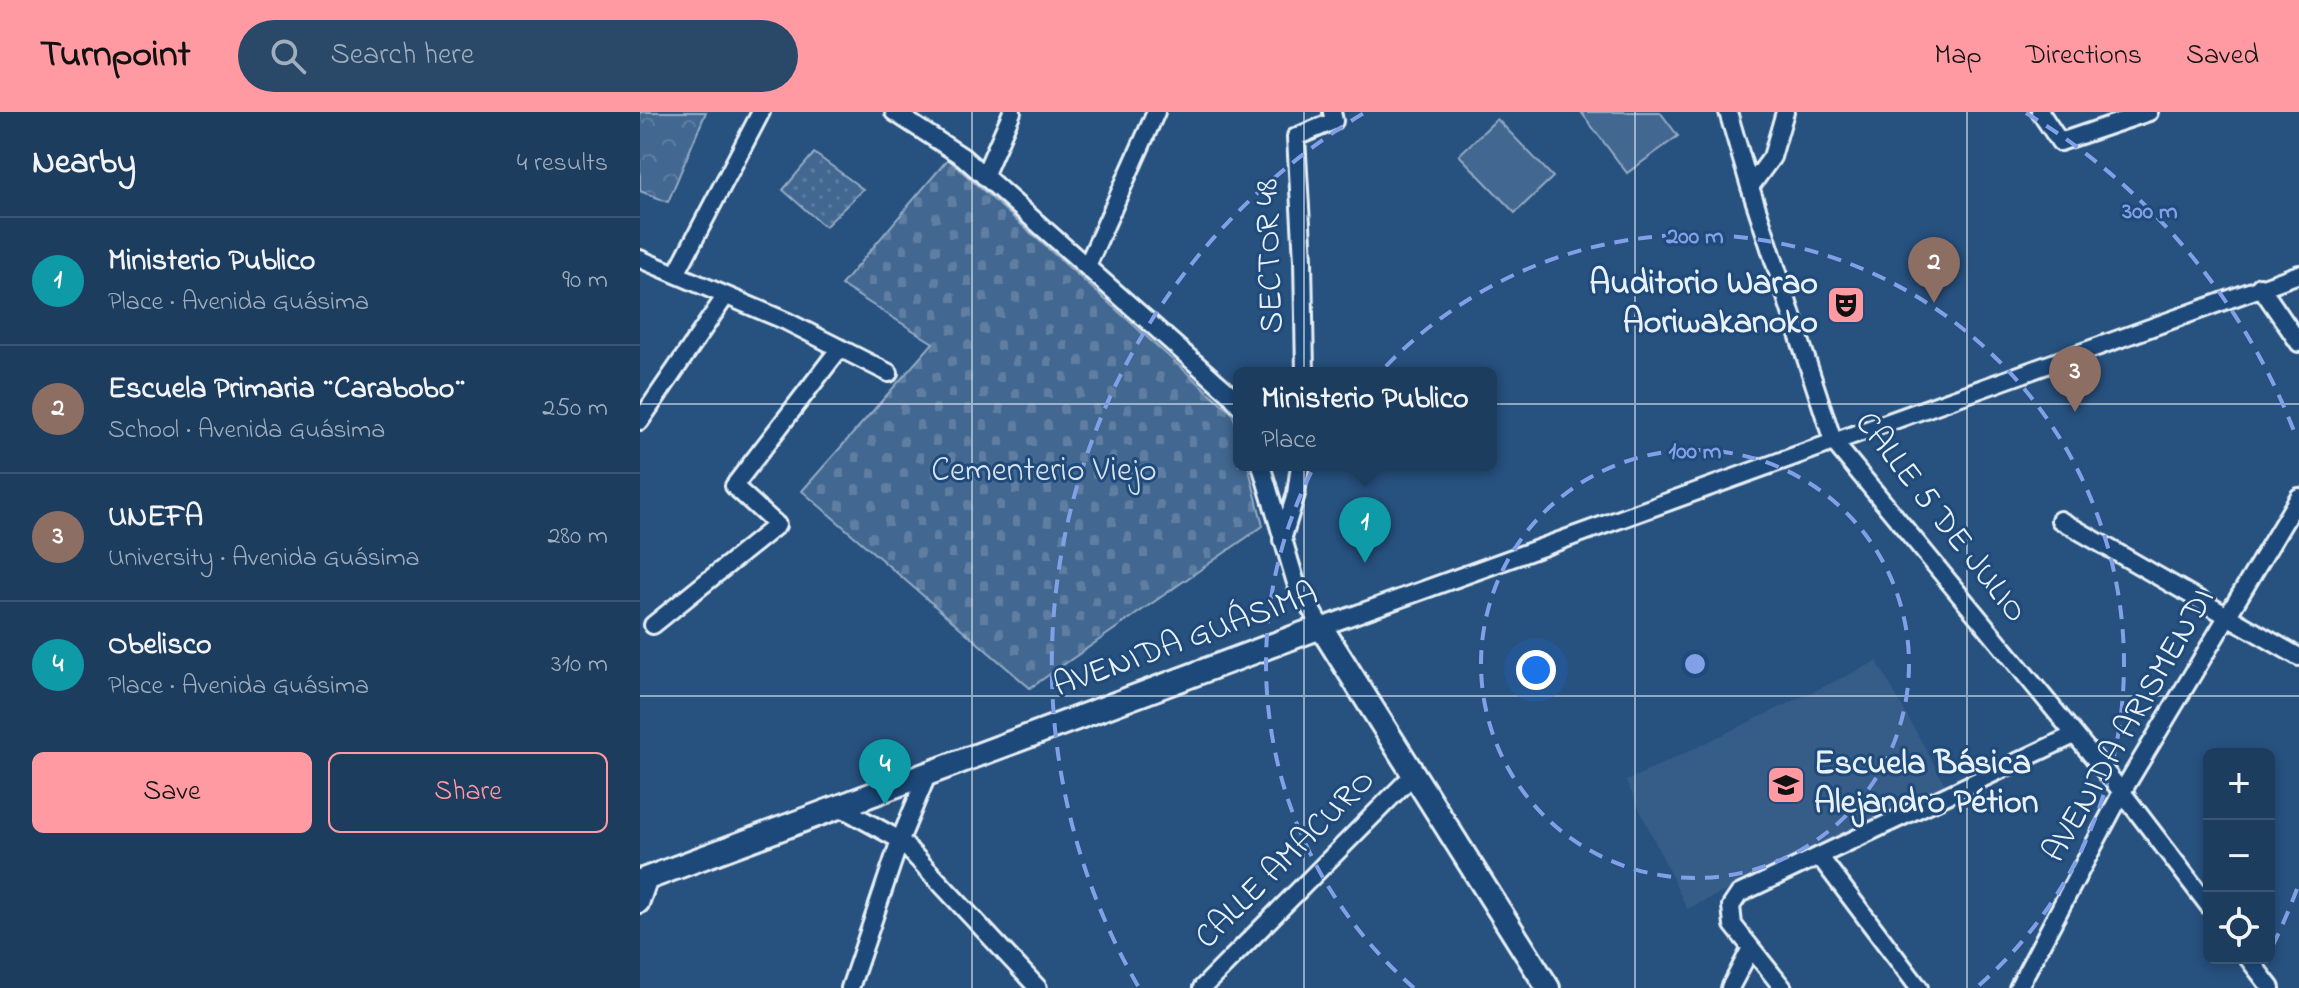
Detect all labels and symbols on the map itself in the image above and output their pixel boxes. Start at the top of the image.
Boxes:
street label: SECTOR 48 [1243,178,1299,334]
text: 300 m [2121,195,2178,230]
text: 200 m [1665,220,1724,255]
pin: 2 [1908,237,1960,303]
place label: Auditorio Warao Aoriwakanoko [1589,260,1818,349]
theatre icon: Auditorio Warao Aoriwakanoko [1825,284,1867,326]
pin: 3 [2049,346,2101,412]
street label: CALLE 5 DE JULIO [1841,401,2039,635]
text: 100 m [1669,435,1722,470]
park label: Cementerio Viejo [931,447,1157,497]
pin: 1 [1339,497,1391,563]
street label: AVENIDA GUÁSIMA [1047,570,1325,712]
street label: AVENIDA ARISMENDI [2031,579,2229,873]
your location [1516,650,1556,690]
centre of rings [1681,650,1709,678]
pin: 4 [859,739,911,805]
place label: Escuela Básica Alejandro Pétion [1814,740,2039,829]
street label: CALLE AMACURO [1184,758,1388,962]
school or university icon: Escuela Básica Alejandro Pétion [1765,764,1807,806]

